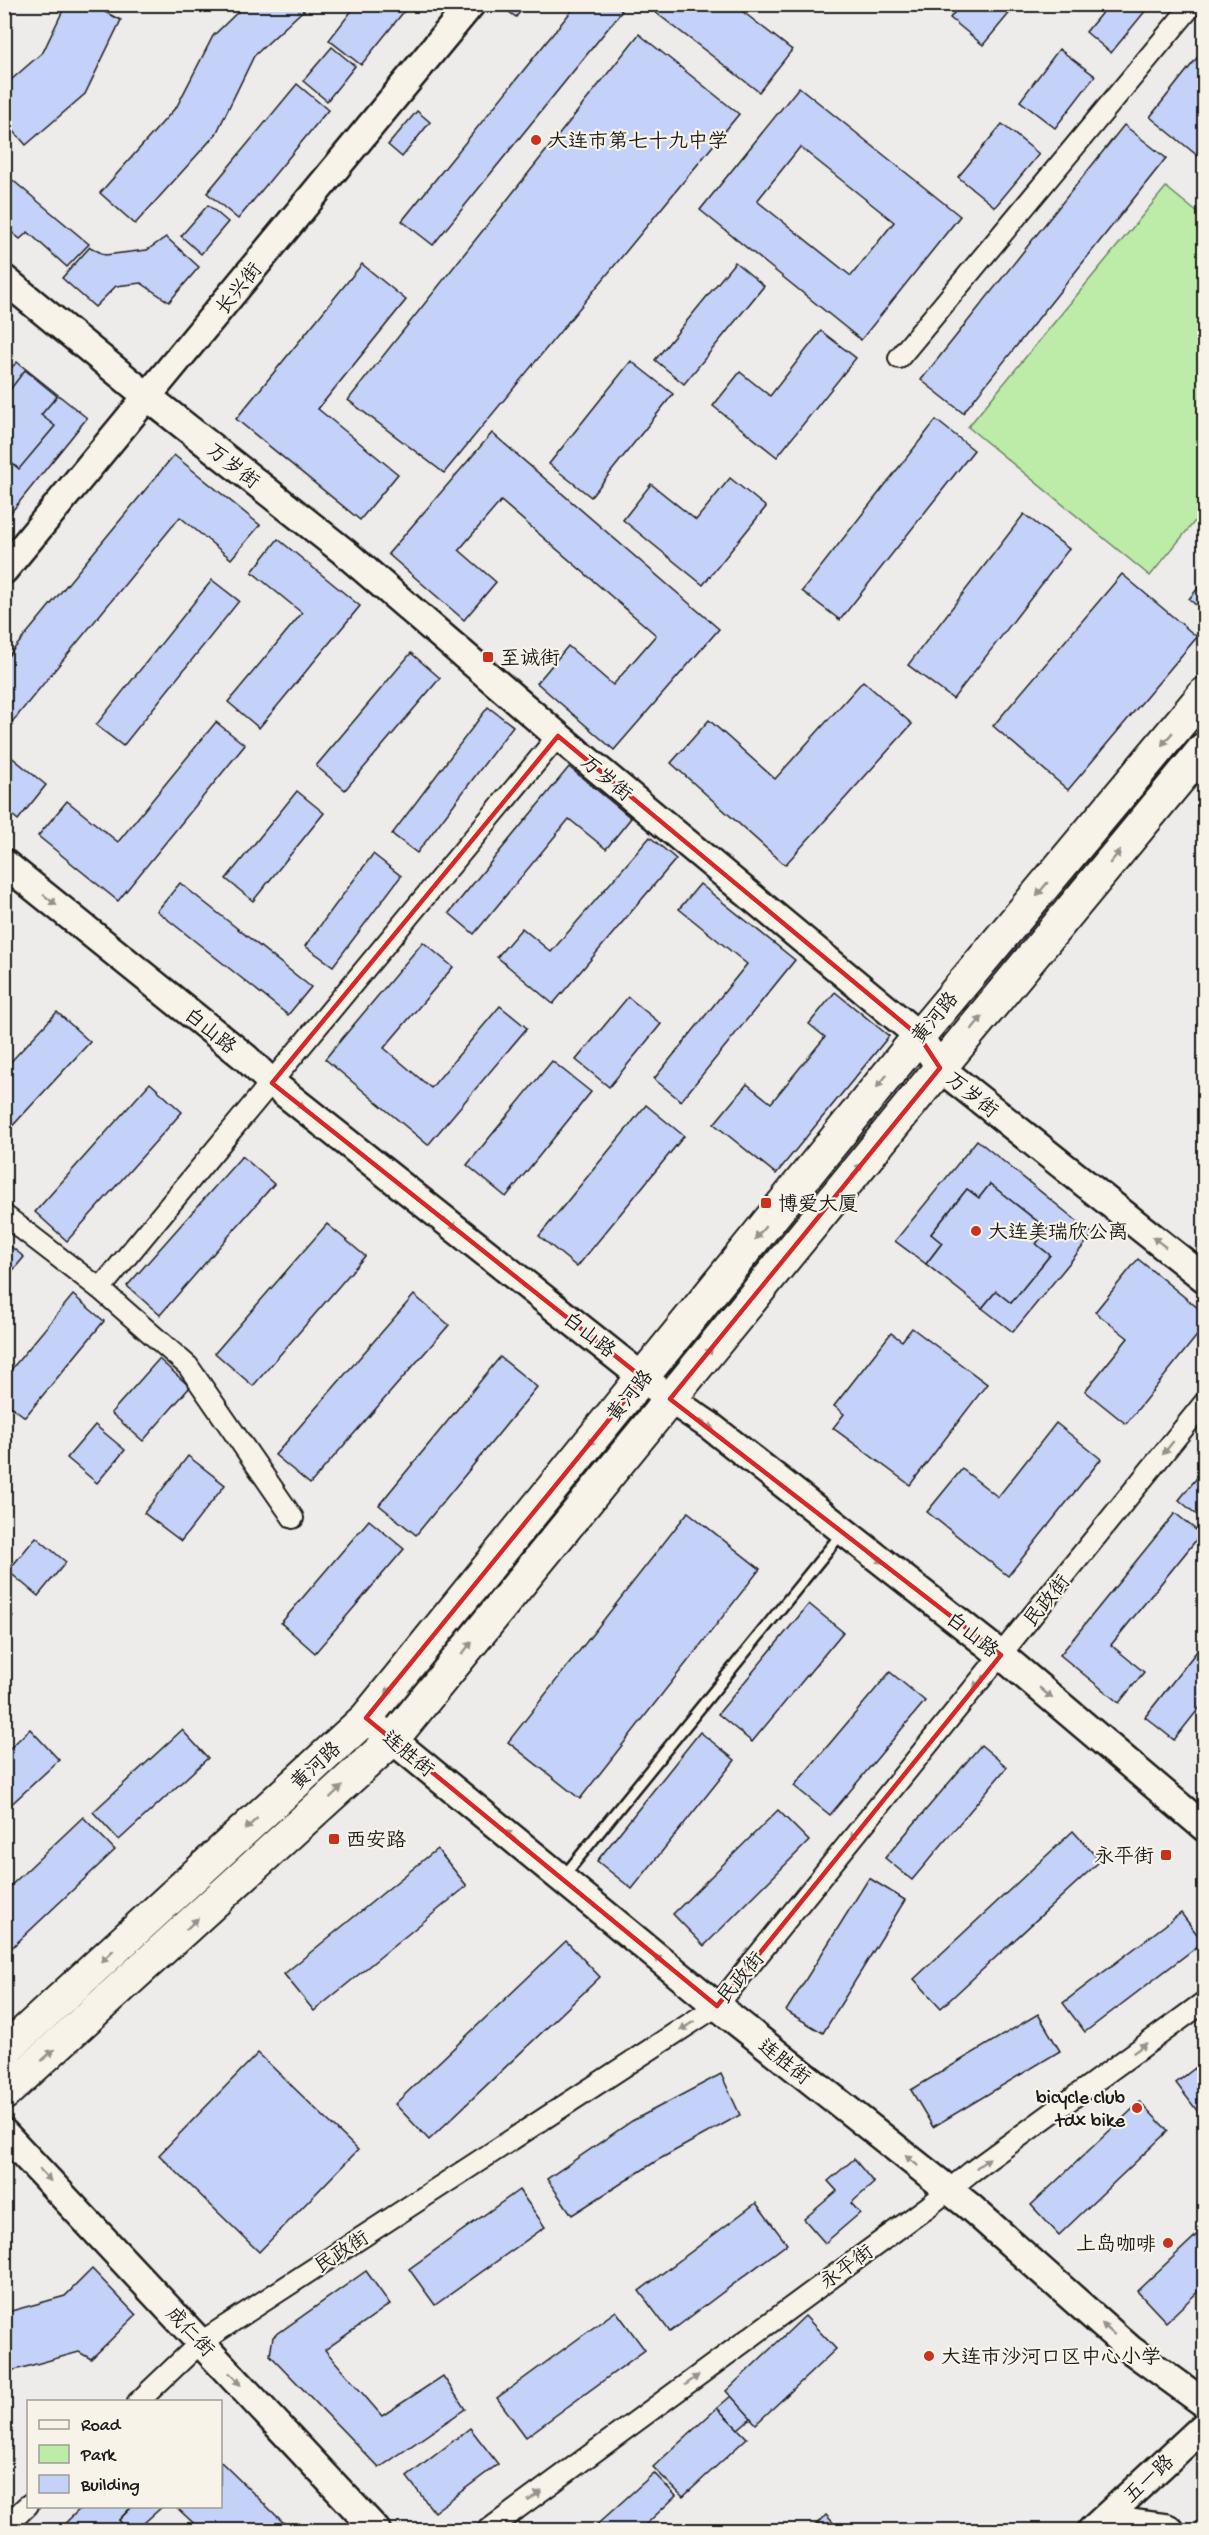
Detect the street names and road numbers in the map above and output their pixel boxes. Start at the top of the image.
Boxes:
street label: 长兴街 [212,259,269,321]
street label: 万岁街 [201,439,264,495]
street label: 万岁街 [574,750,636,808]
street label: 黄河路 [907,987,965,1050]
street label: 白山路 [178,1003,241,1061]
street label: 万岁街 [940,1067,1003,1125]
street label: 白山路 [557,1308,621,1365]
street label: 黄河路 [602,1365,660,1428]
street label: 民政街 [1020,1571,1077,1633]
street label: 白山路 [940,1608,1004,1665]
street label: 连胜街 [376,1727,438,1784]
street label: 黄河路 [286,1737,348,1796]
street label: 民政街 [714,1948,771,2010]
street label: 连胜街 [752,2035,814,2091]
street label: 民政街 [311,2227,374,2280]
street label: 永平街 [816,2241,879,2296]
street label: 成仁街 [160,2302,219,2363]
street label: 五一路 [1119,2450,1181,2509]

